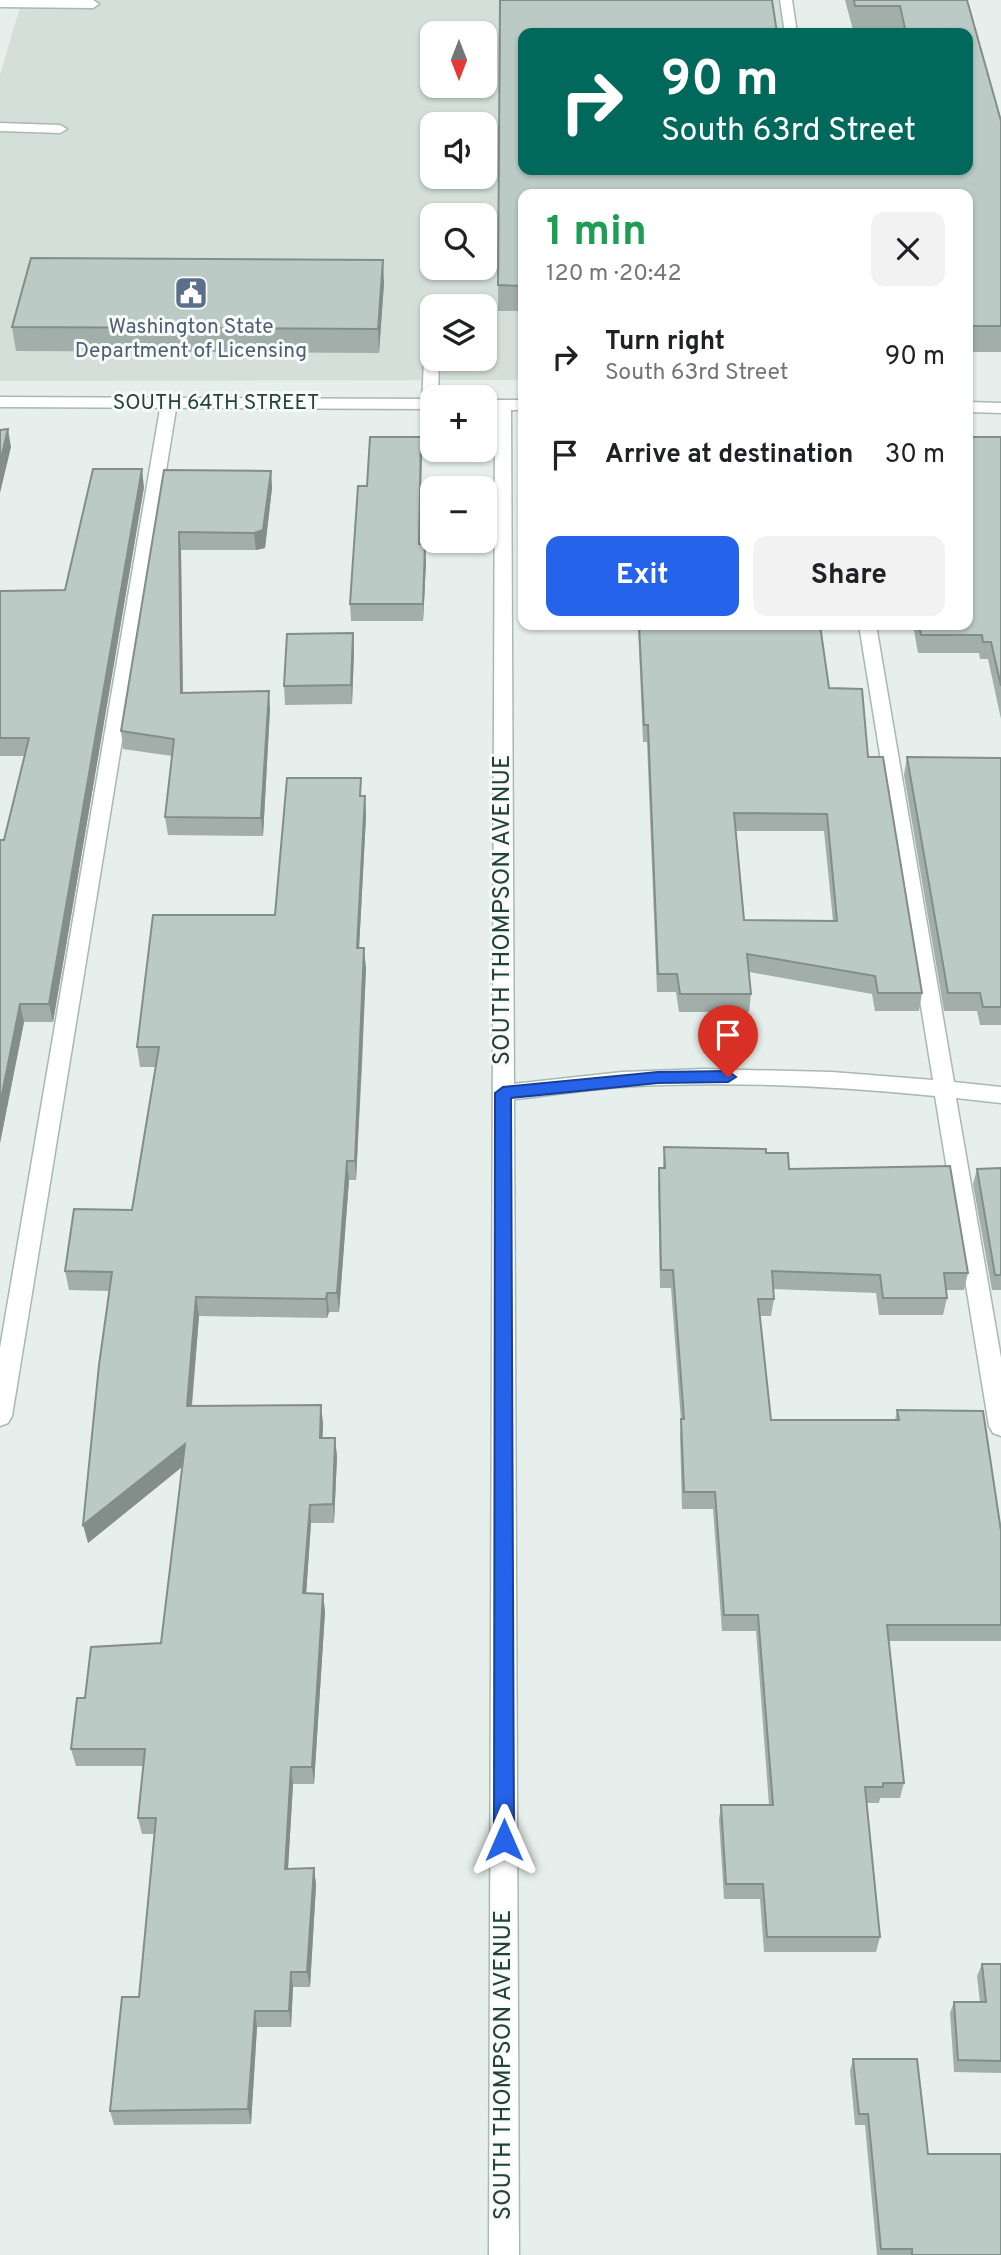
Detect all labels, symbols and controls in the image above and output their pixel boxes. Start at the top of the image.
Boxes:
north arrow [420,21,497,98]
map controls [420,21,497,553]
text: 90 m [661,51,779,113]
icon: right [546,56,637,147]
button: sound [420,112,497,189]
text: South 63rd Street [661,112,916,152]
button: search [420,203,497,280]
text: 1 min [546,207,647,260]
button: close [871,212,945,286]
text: 120 m · 20:42 [546,260,682,289]
public building icon: Washington State Department of Licensing [172,274,210,312]
button: layers [420,294,497,371]
place label: Washington State Department of Licensing [75,314,307,365]
text: Turn right [605,326,725,359]
icon: right [546,338,584,376]
text: 90 m [885,341,945,374]
text: South 63rd Street [605,359,788,388]
button: + [420,385,497,462]
street label: SOUTH 64TH STREET [113,390,319,417]
icon: arrive [546,436,584,474]
text: Arrive at destination [605,439,853,472]
text: 30 m [885,439,945,472]
button: − [420,476,497,553]
button: Exit [546,536,739,616]
button: Share [753,536,945,616]
street label: SOUTH THOMPSON AVENUE [488,755,518,1065]
pin [698,1005,758,1077]
icon: arrive [709,1016,747,1054]
position arrow [467,1803,541,1877]
street label: SOUTH THOMPSON AVENUE [489,1910,519,2220]

